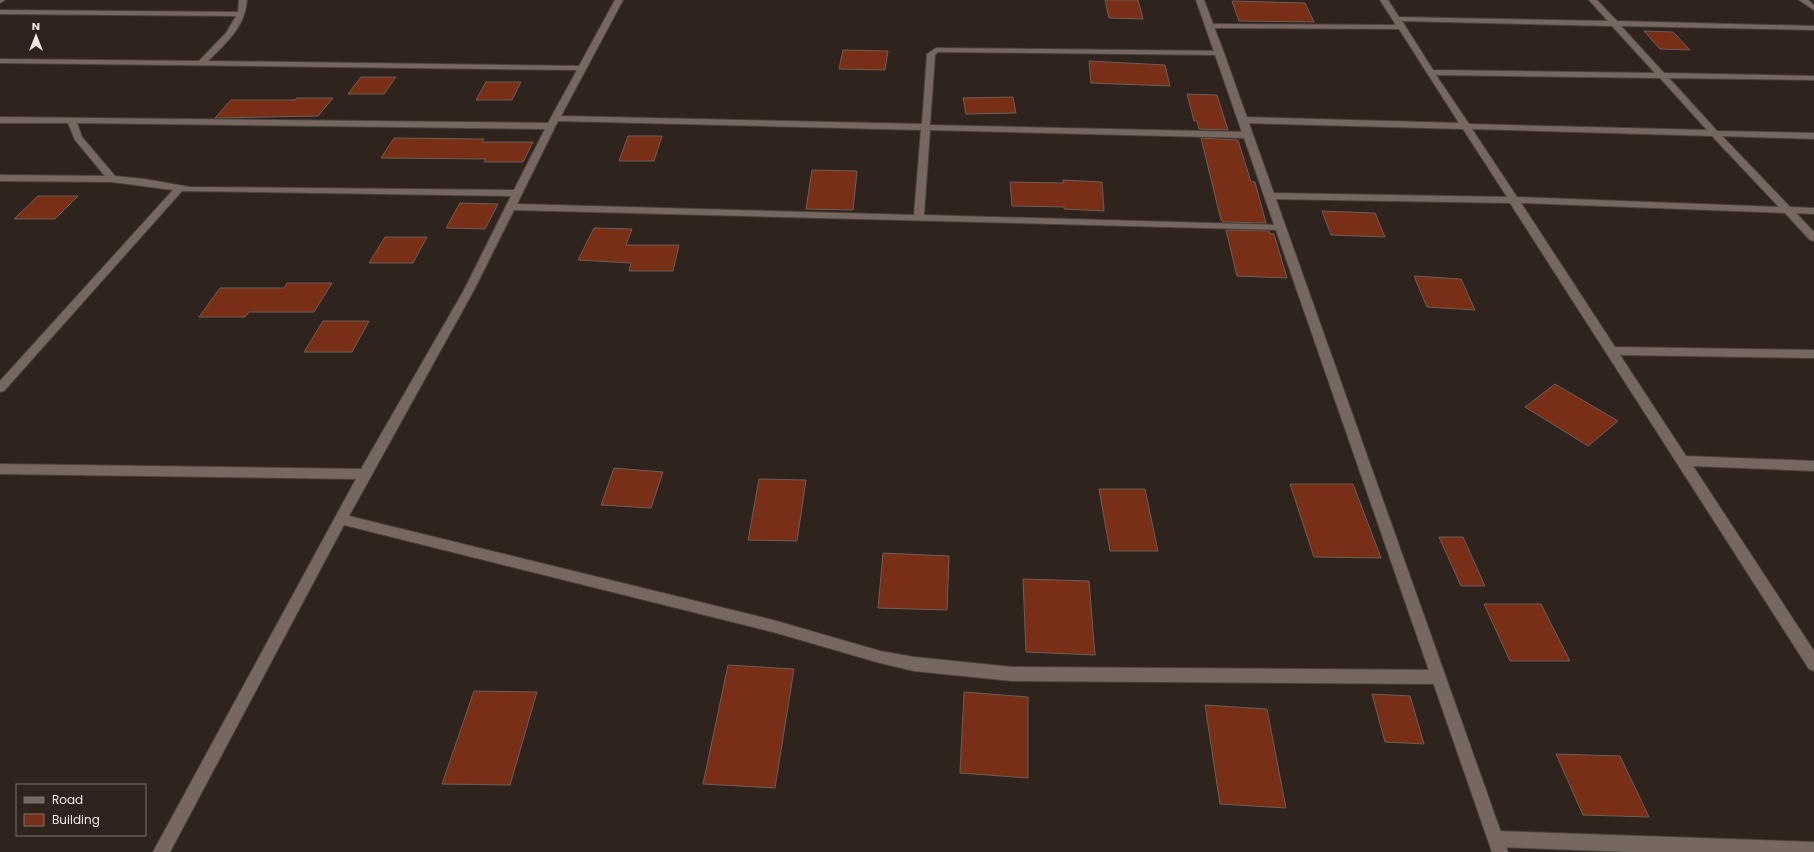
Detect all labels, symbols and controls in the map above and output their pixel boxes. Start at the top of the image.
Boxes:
north arrow [16,16,56,56]
text: N [32,18,40,34]
legend [16,784,146,836]
text: Road [52,791,83,808]
text: Building [52,811,100,828]

